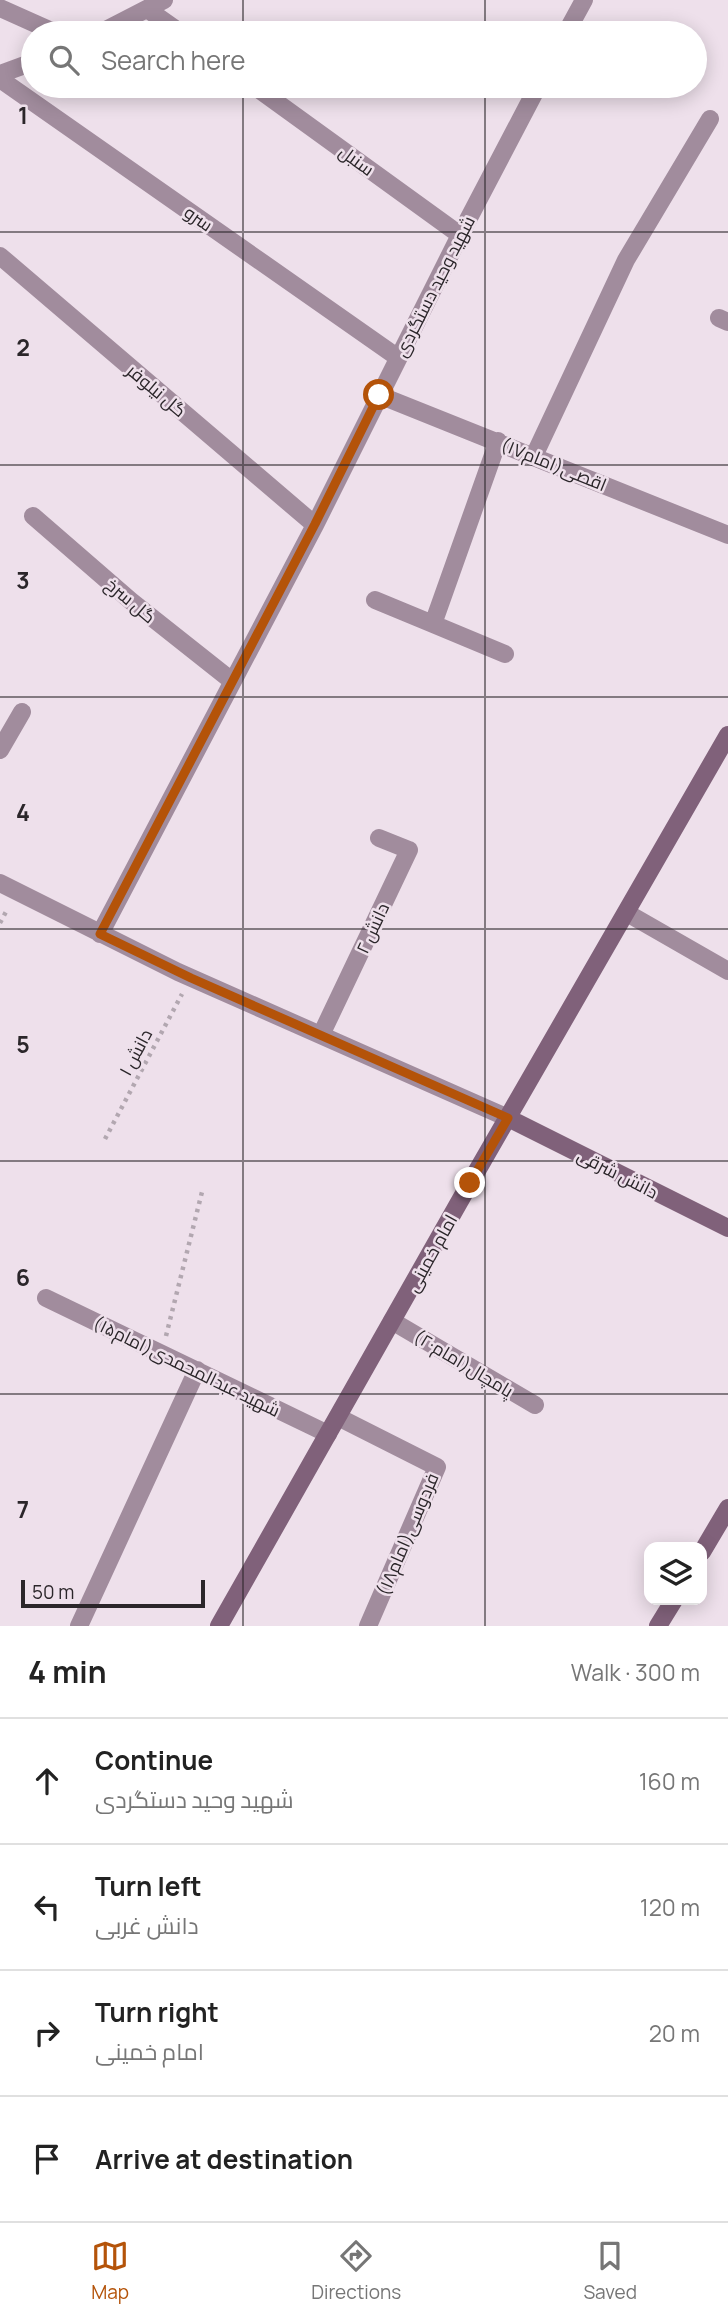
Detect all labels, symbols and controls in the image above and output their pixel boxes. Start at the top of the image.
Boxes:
search box [21,21,707,98]
icon: search [45,41,83,79]
text: Search here [101,42,246,78]
text: 1 [18,99,28,131]
street label: سنبل [335,139,379,181]
street label: سرو [180,200,218,236]
street label: شهید وحید دستگردی [388,211,480,361]
text: 2 [16,331,30,363]
street label: گل نیلوفر [121,357,192,422]
route start [363,379,394,410]
street label: اقصی(امام۱۷) [497,432,610,497]
text: 3 [16,564,30,596]
street label: گل سرخ [100,572,161,629]
text: 4 [16,796,30,828]
street label: دانش ۲ [350,899,394,957]
street label: دانش ۱ [113,1024,157,1080]
text: 5 [16,1028,30,1060]
street label: دانش شرقی [574,1142,662,1204]
route end [454,1167,485,1198]
street label: امام خمینی [400,1210,463,1297]
text: 6 [16,1261,30,1293]
street label: شهید عبدالمحمدی(امام۱۵) [89,1310,285,1423]
street label: پامچال(امام۲۰) [409,1324,518,1403]
street label: فردوسی(امام۱۸) [370,1469,445,1599]
text: 7 [17,1493,29,1525]
map controls [644,1542,707,1605]
button: layers [644,1542,707,1605]
scale bar [21,1577,205,1609]
text: 50 m [32,1579,74,1605]
text: 4 min [28,1651,106,1692]
text: Walk · 300 m [571,1656,700,1688]
text: Continue [95,1742,213,1778]
icon: ahead [28,1762,66,1800]
text: 160 m [639,1765,700,1797]
text: شهید وحید دستگردی [95,1783,294,1815]
text: Turn left [95,1868,202,1904]
icon: left [28,1888,66,1926]
text: 120 m [640,1891,700,1923]
text: دانش غربی [95,1909,199,1941]
text: Turn right [95,1994,219,2030]
icon: right [28,2014,66,2052]
text: 20 m [649,2017,700,2049]
text: امام خمینی [95,2035,204,2067]
icon: arrive [28,2140,66,2178]
text: Arrive at destination [95,2141,353,2177]
tab: Map [91,2237,129,2305]
tab: Directions [311,2237,401,2305]
tab: Saved [583,2237,637,2305]

